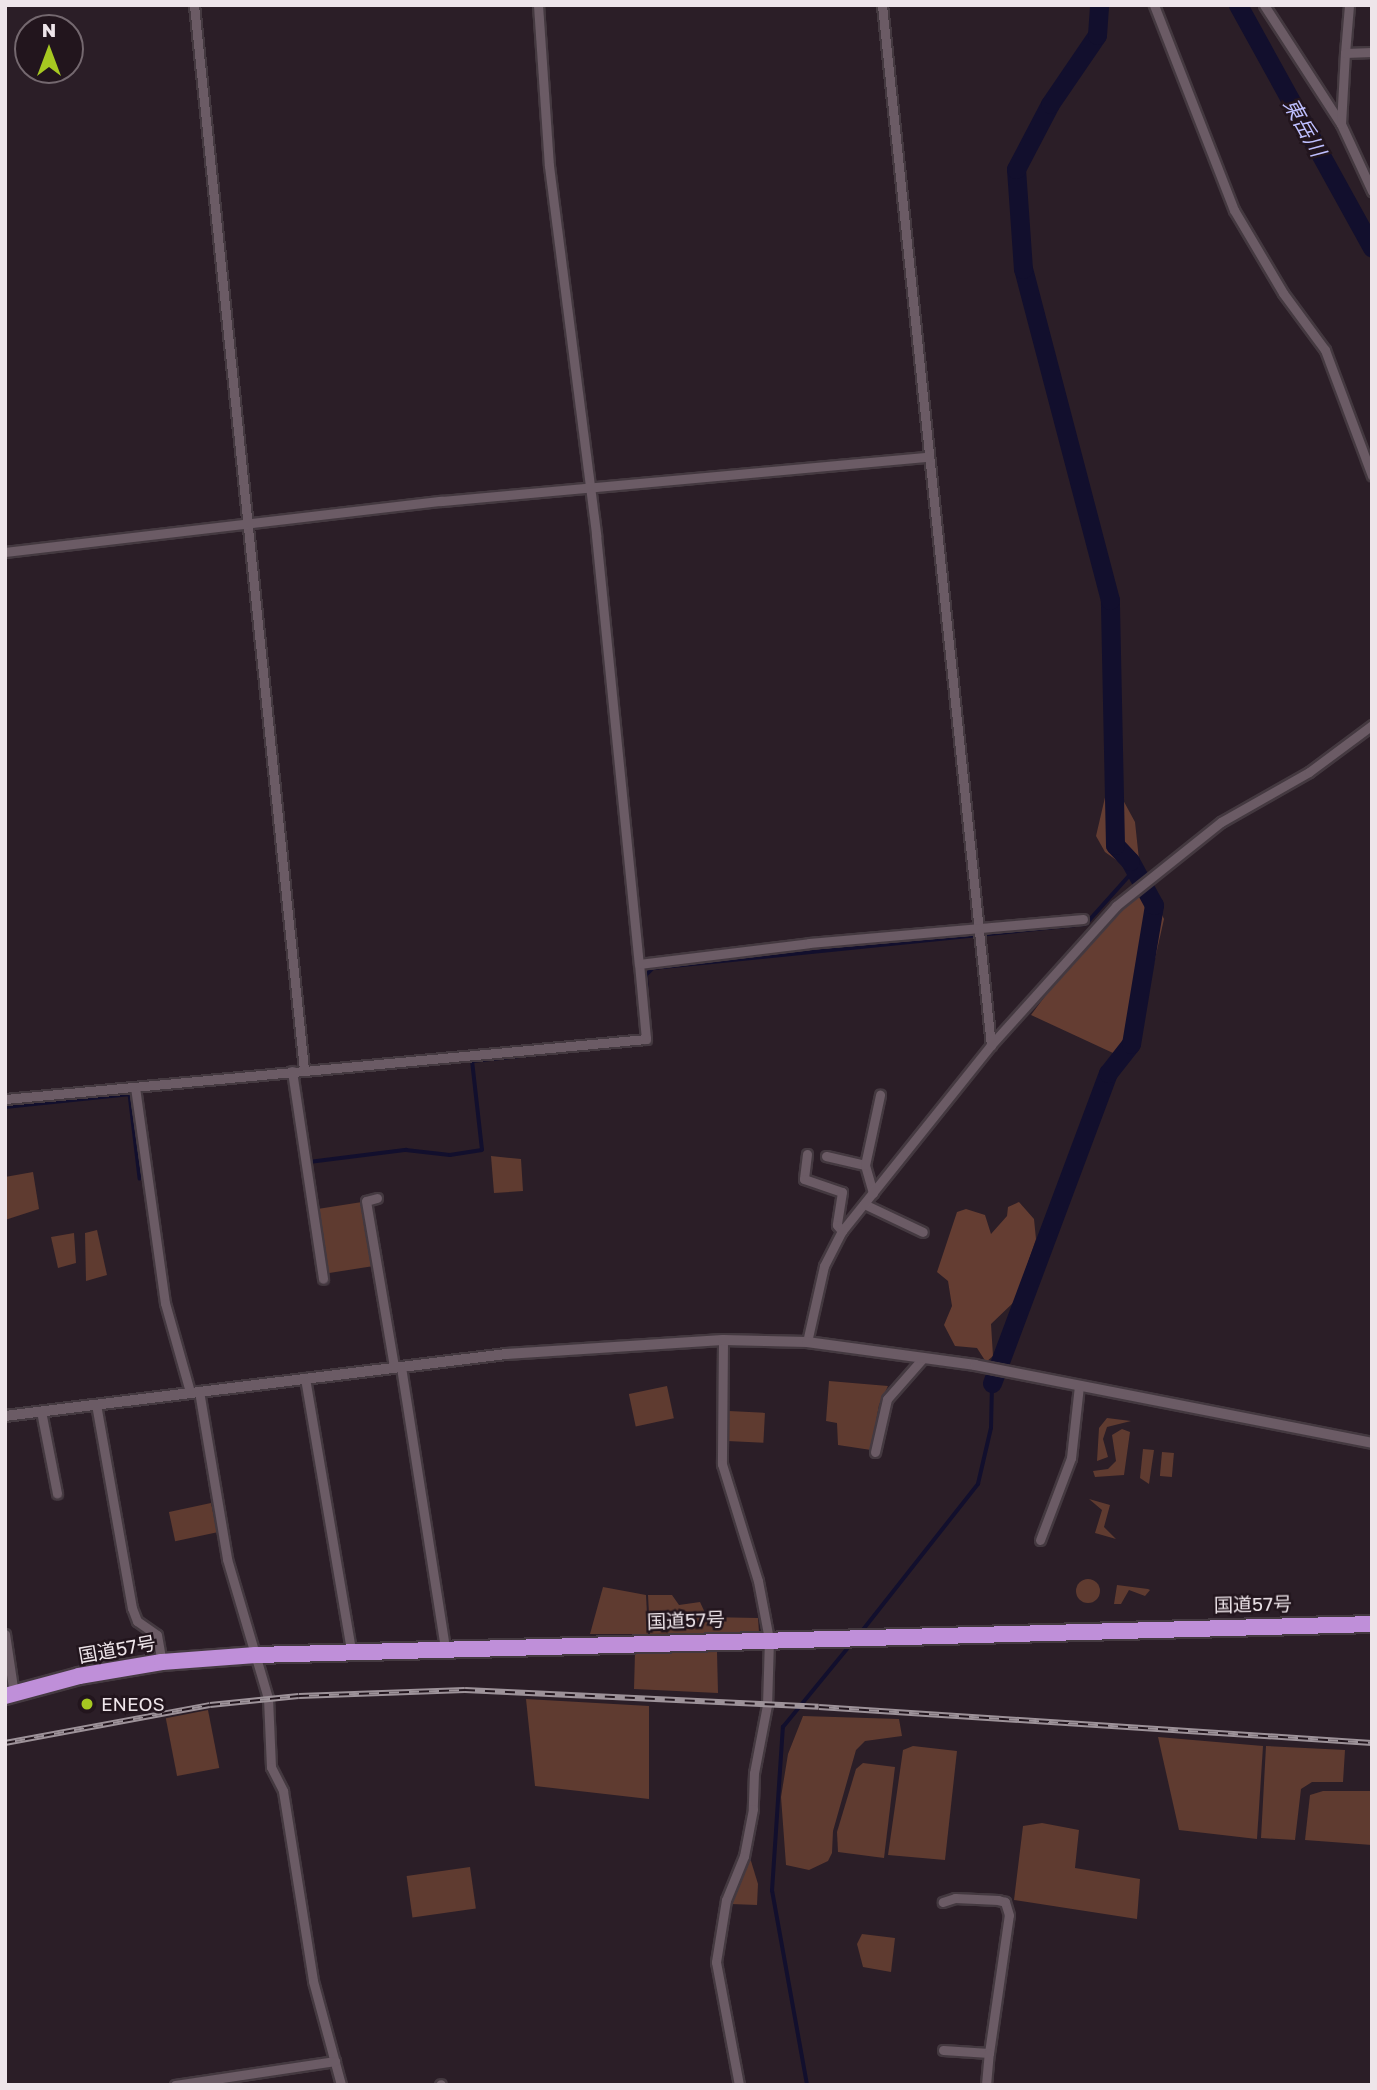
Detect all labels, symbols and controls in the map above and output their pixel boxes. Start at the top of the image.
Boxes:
north arrow [14,14,84,84]
text: N [42,18,56,41]
water label: 東岳川 [1279,93,1331,161]
street label: 国道57号 [1214,1592,1292,1616]
street label: 国道57号 [647,1607,725,1633]
street label: 国道57号 [77,1631,157,1667]
place label: ENEOS [101,1693,165,1715]
marker: ENEOS [79,1696,95,1712]

